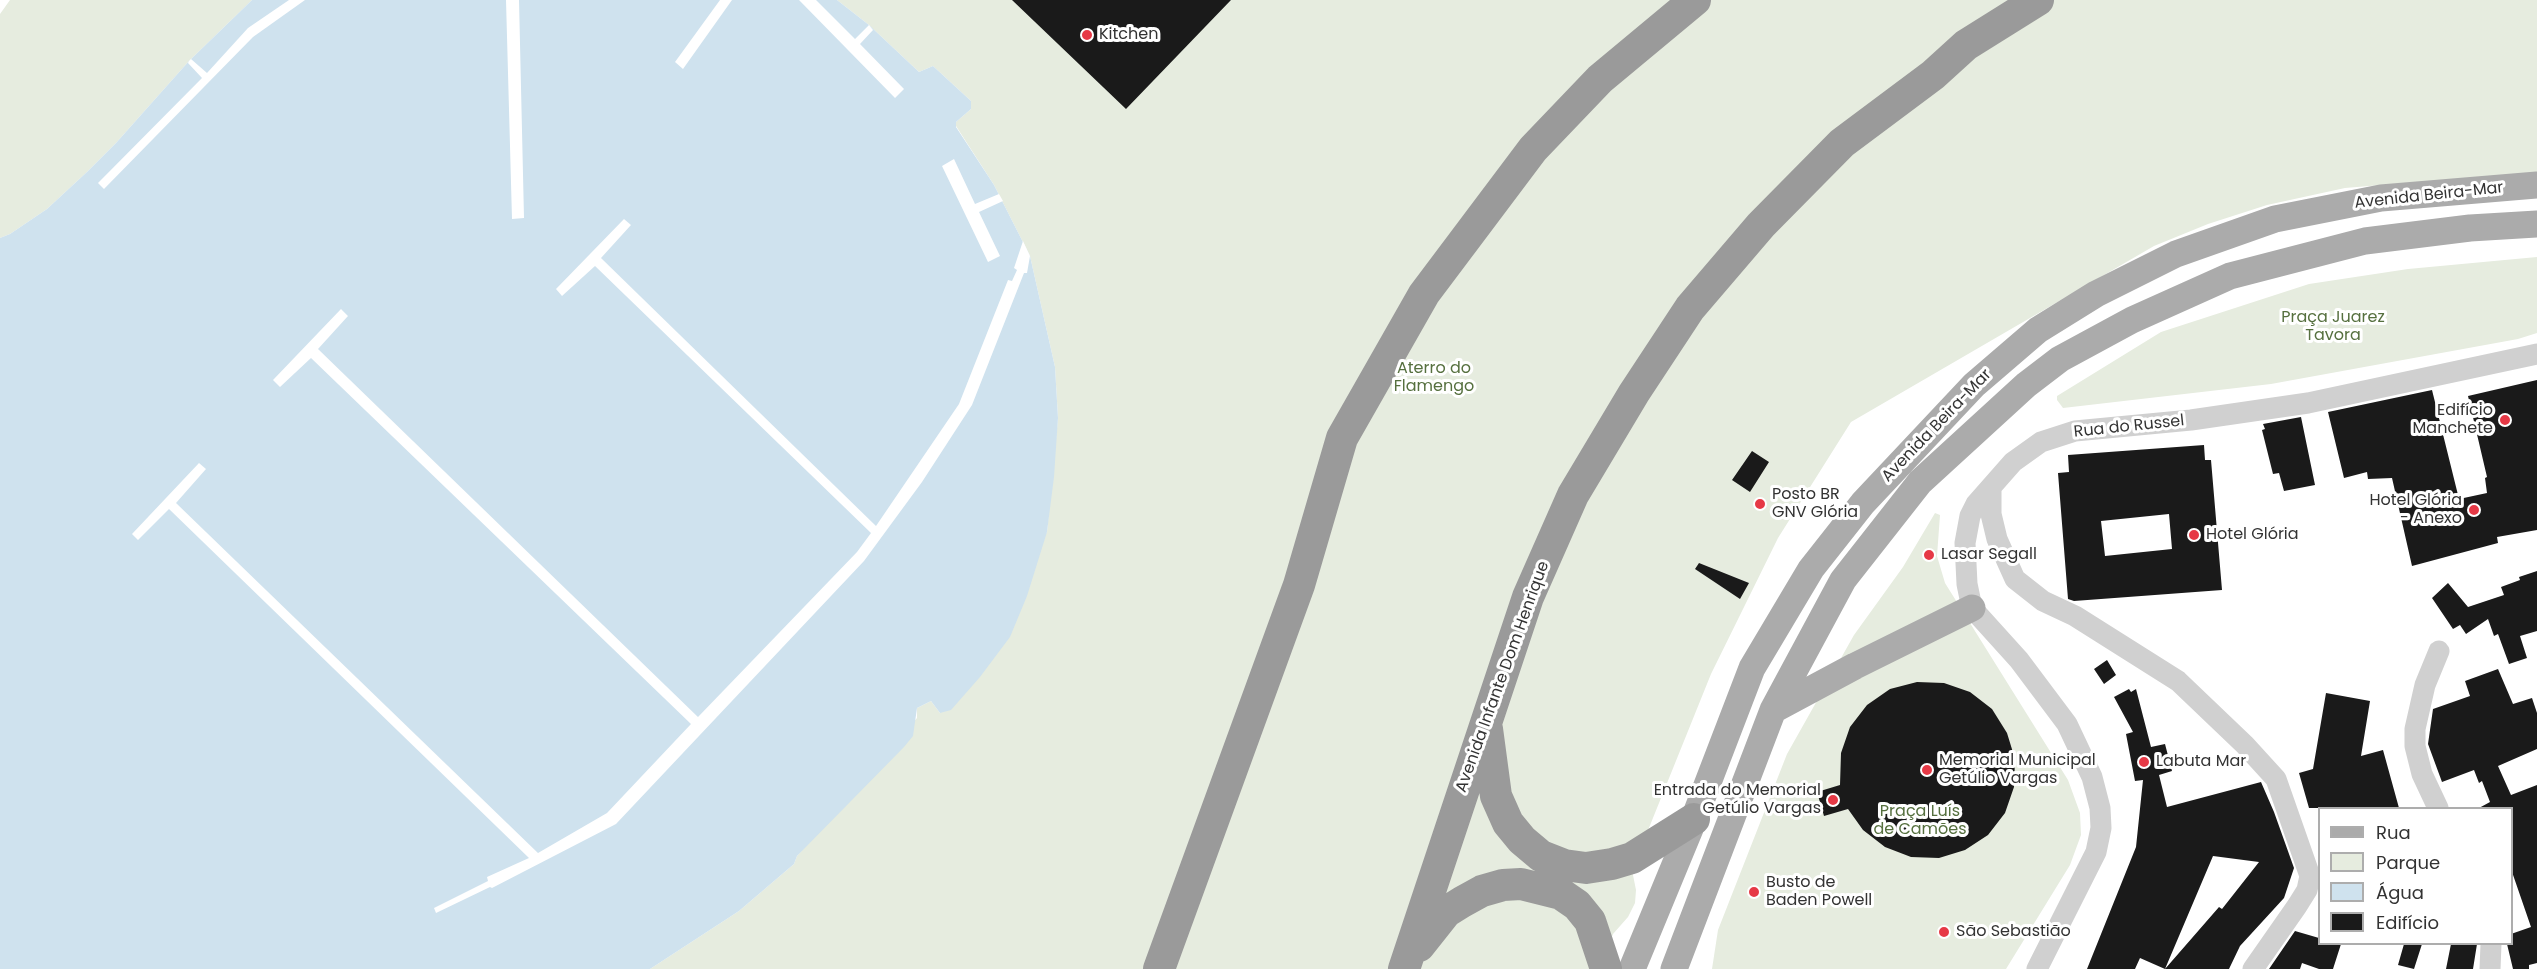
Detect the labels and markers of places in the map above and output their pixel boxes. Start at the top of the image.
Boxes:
place label: Kitchen [1099,25,1158,45]
marker: Kitchen [1080,28,1094,42]
place label: Edifício Manchete [2413,401,2493,439]
marker: Edifício Manchete [2498,413,2512,427]
place label: Posto BR GNV Glória [1772,485,1858,523]
place label: Hotel Glória - Anexo [2369,491,2462,529]
marker: Posto BR GNV Glória [1753,497,1767,511]
marker: Hotel Glória - Anexo [2467,503,2481,517]
place label: Hotel Glória [2206,525,2299,545]
marker: Hotel Glória [2187,528,2201,542]
place label: Lasar Segall [1941,545,2037,565]
marker: Lasar Segall [1922,548,1936,562]
place label: Memorial Municipal Getúlio Vargas [1939,751,2096,789]
place label: Labuta Mar [2156,752,2246,772]
marker: Labuta Mar [2137,755,2151,769]
marker: Memorial Municipal Getúlio Vargas [1920,763,1934,777]
place label: Entrada do Memorial Getúlio Vargas [1654,781,1821,819]
marker: Entrada do Memorial Getúlio Vargas [1826,793,1840,807]
place label: Busto de Baden Powell [1766,873,1872,911]
marker: Busto de Baden Powell [1747,885,1761,899]
place label: São Sebastião [1956,922,2071,942]
marker: São Sebastião [1937,925,1951,939]

